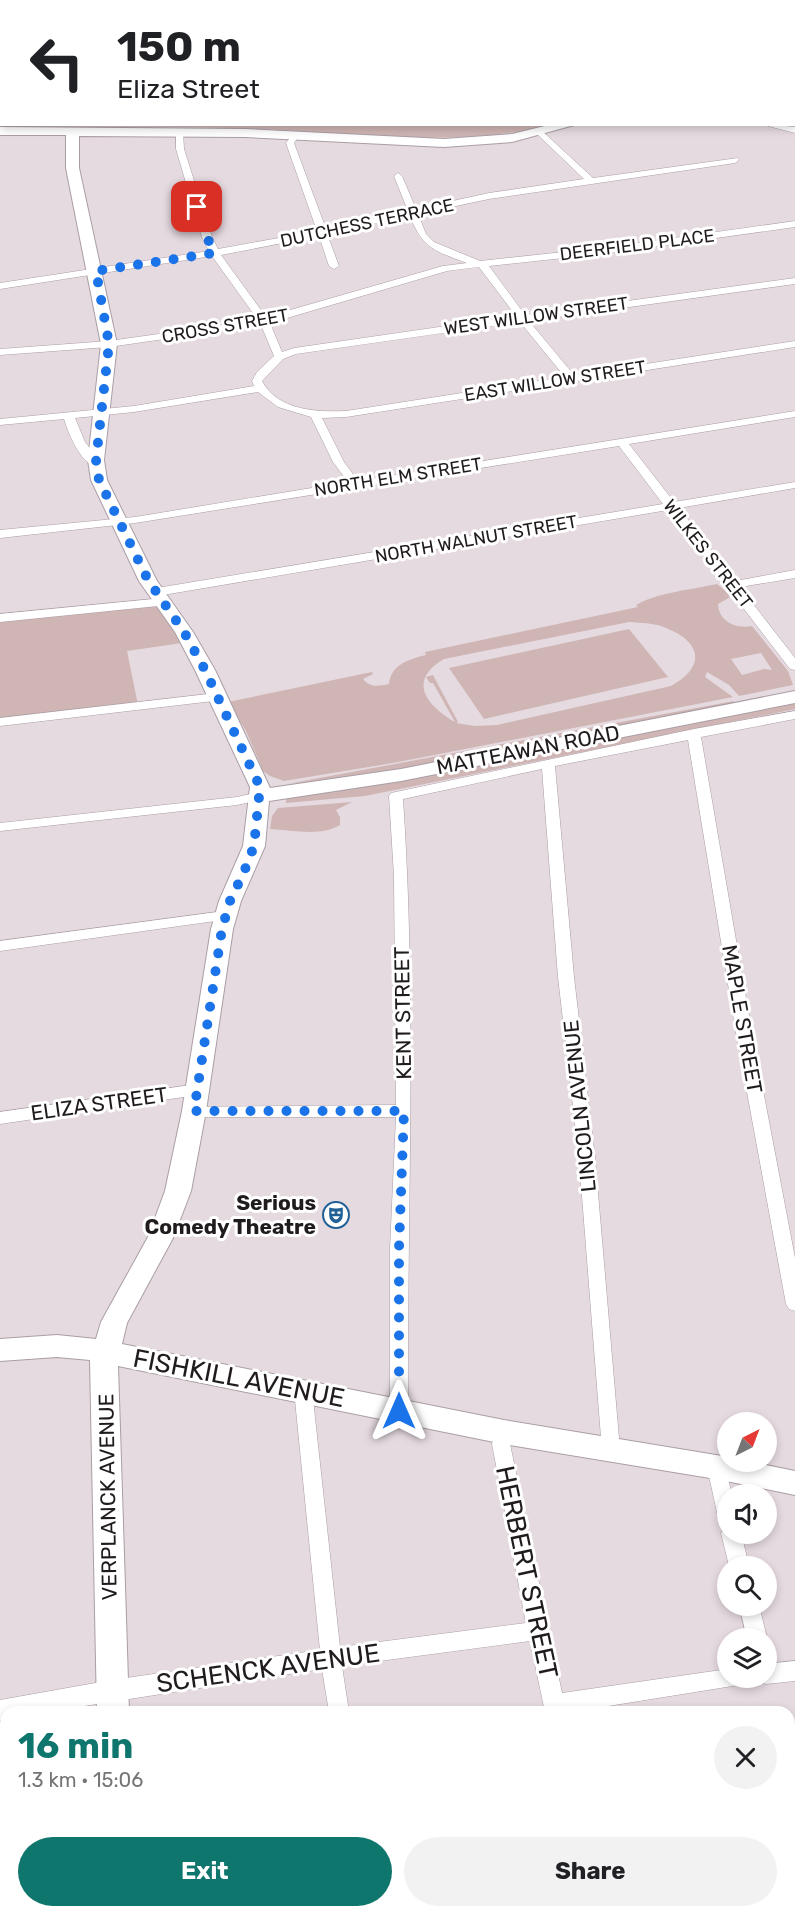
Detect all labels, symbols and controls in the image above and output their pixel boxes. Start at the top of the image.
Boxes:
text: 150 m [117,22,241,72]
icon: left [18,24,96,102]
text: Eliza Street [117,73,260,105]
pin [171,181,222,232]
icon: arrive [180,190,213,223]
street label: DUTCHESS TERRACE [278,194,456,252]
street label: DEERFIELD PLACE [558,225,716,265]
street label: WEST WILLOW STREET [442,292,630,340]
street label: CROSS STREET [160,304,290,348]
street label: EAST WILLOW STREET [463,356,647,406]
street label: NORTH ELM STREET [313,453,483,501]
street label: WILKES STREET [659,495,757,613]
street label: NORTH WALNUT STREET [373,510,579,568]
street label: MATTEAWAN ROAD [434,719,622,780]
street label: MAPLE STREET [717,943,768,1095]
street label: KENT STREET [389,946,416,1080]
street label: LINCOLN AVENUE [558,1019,601,1193]
street label: ELIZA STREET [29,1082,169,1125]
place label: Serious Comedy Theatre [144,1190,316,1239]
theatre icon: Serious Comedy Theatre [321,1200,351,1230]
street label: FISHKILL AVENUE [130,1343,347,1414]
position arrow [367,1379,431,1443]
street label: VERPLANCK AVENUE [93,1393,122,1601]
north arrow [717,1412,777,1472]
map controls [717,1412,777,1688]
street label: HERBERT STREET [489,1463,564,1681]
button: sound [717,1484,777,1544]
button: search [717,1556,777,1616]
button: layers [717,1628,777,1688]
street label: SCHENCK AVENUE [154,1637,382,1700]
text: 16 min [18,1724,133,1767]
button: close [714,1726,777,1789]
text: 1.3 km · 15:06 [18,1768,143,1792]
button: Exit [18,1837,392,1906]
button: Share [404,1837,777,1906]

